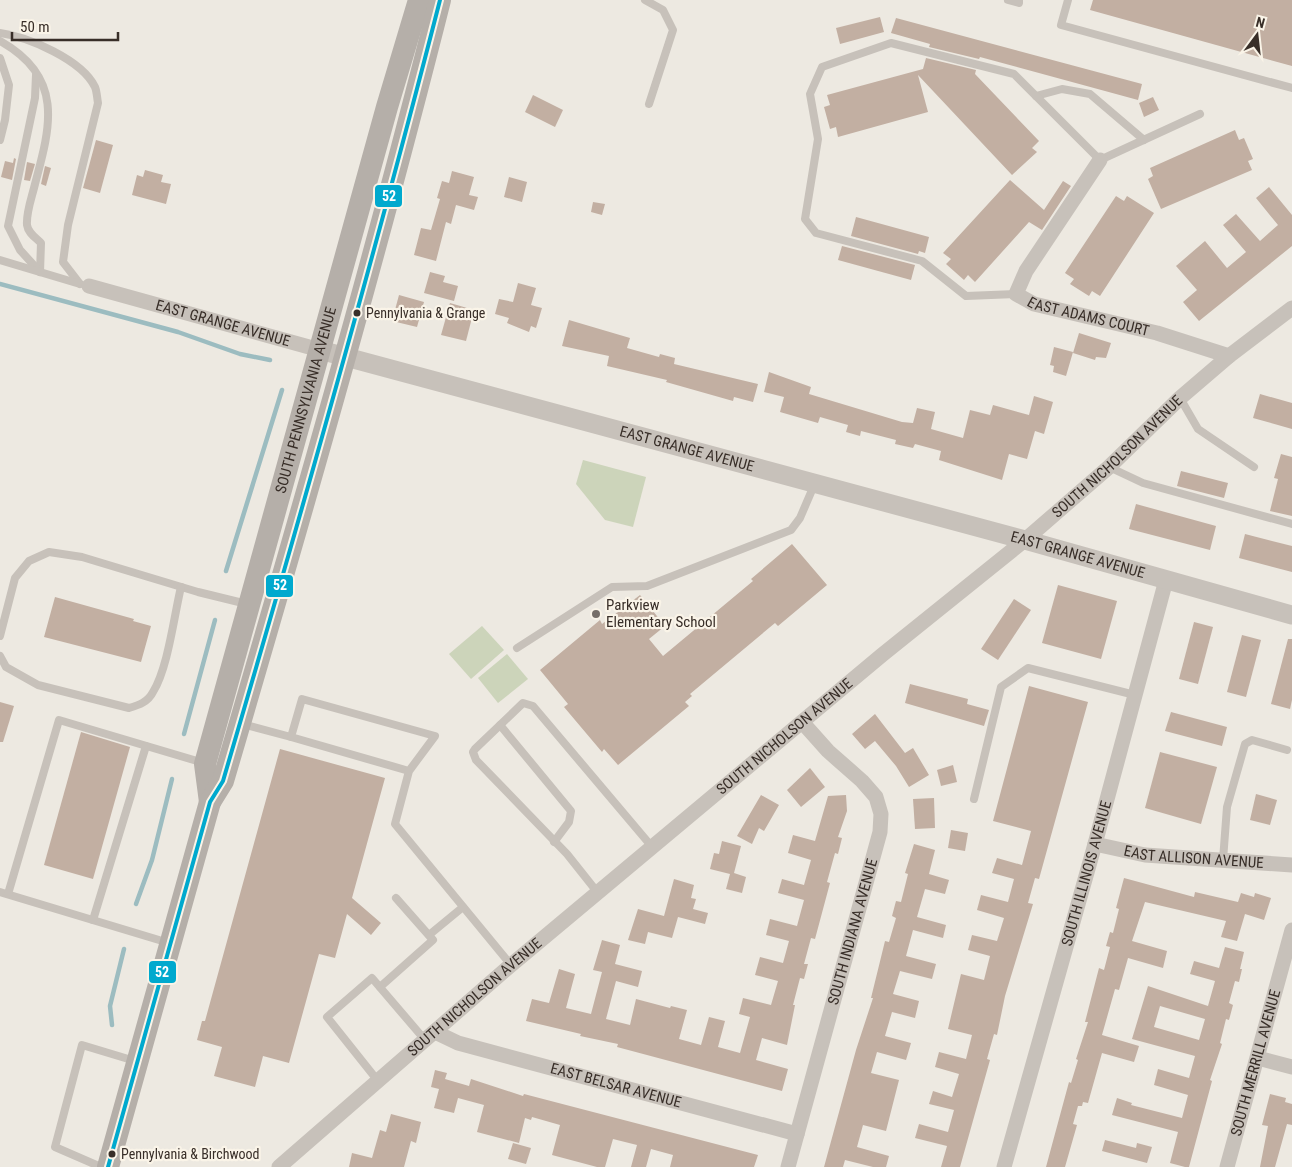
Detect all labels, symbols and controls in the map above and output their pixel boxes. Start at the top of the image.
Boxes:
scale bar [12,10,119,42]
north arrow [1232,10,1282,60]
text: N [1254,14,1267,31]
text: 50 m [20,18,50,36]
line badge: 52 [374,184,403,208]
text: 52 [382,188,396,204]
street label: EAST ADAMS COURT [1024,293,1151,340]
street label: EAST GRANGE AVENUE [154,296,292,350]
street label: SOUTH PENNSYLVANIA AVENUE [271,305,340,495]
place label: Pennylvania & Grange [366,305,486,321]
marker: Pennylvania & Grange [352,308,362,318]
street label: SOUTH NICHOLSON AVENUE [1048,392,1186,521]
street label: EAST GRANGE AVENUE [618,422,756,476]
street label: EAST GRANGE AVENUE [1009,528,1147,582]
line badge: 52 [265,574,294,598]
text: 52 [273,577,287,593]
place label: Parkview Elementary School [606,596,716,631]
marker: Parkview Elementary School [590,608,602,620]
street label: SOUTH NICHOLSON AVENUE [713,675,856,798]
street label: SOUTH ILLINOIS AVENUE [1058,799,1115,948]
street label: EAST ALLISON AVENUE [1122,842,1264,872]
street label: SOUTH INDIANA AVENUE [824,857,881,1007]
street label: SOUTH NICHOLSON AVENUE [404,934,545,1060]
line badge: 52 [148,960,177,984]
text: 52 [155,964,169,980]
street label: SOUTH MERRILL AVENUE [1227,988,1284,1138]
street label: EAST BELSAR AVENUE [549,1059,683,1112]
place label: Pennylvania & Birchwood [121,1146,260,1162]
marker: Pennylvania & Birchwood [107,1149,117,1159]

